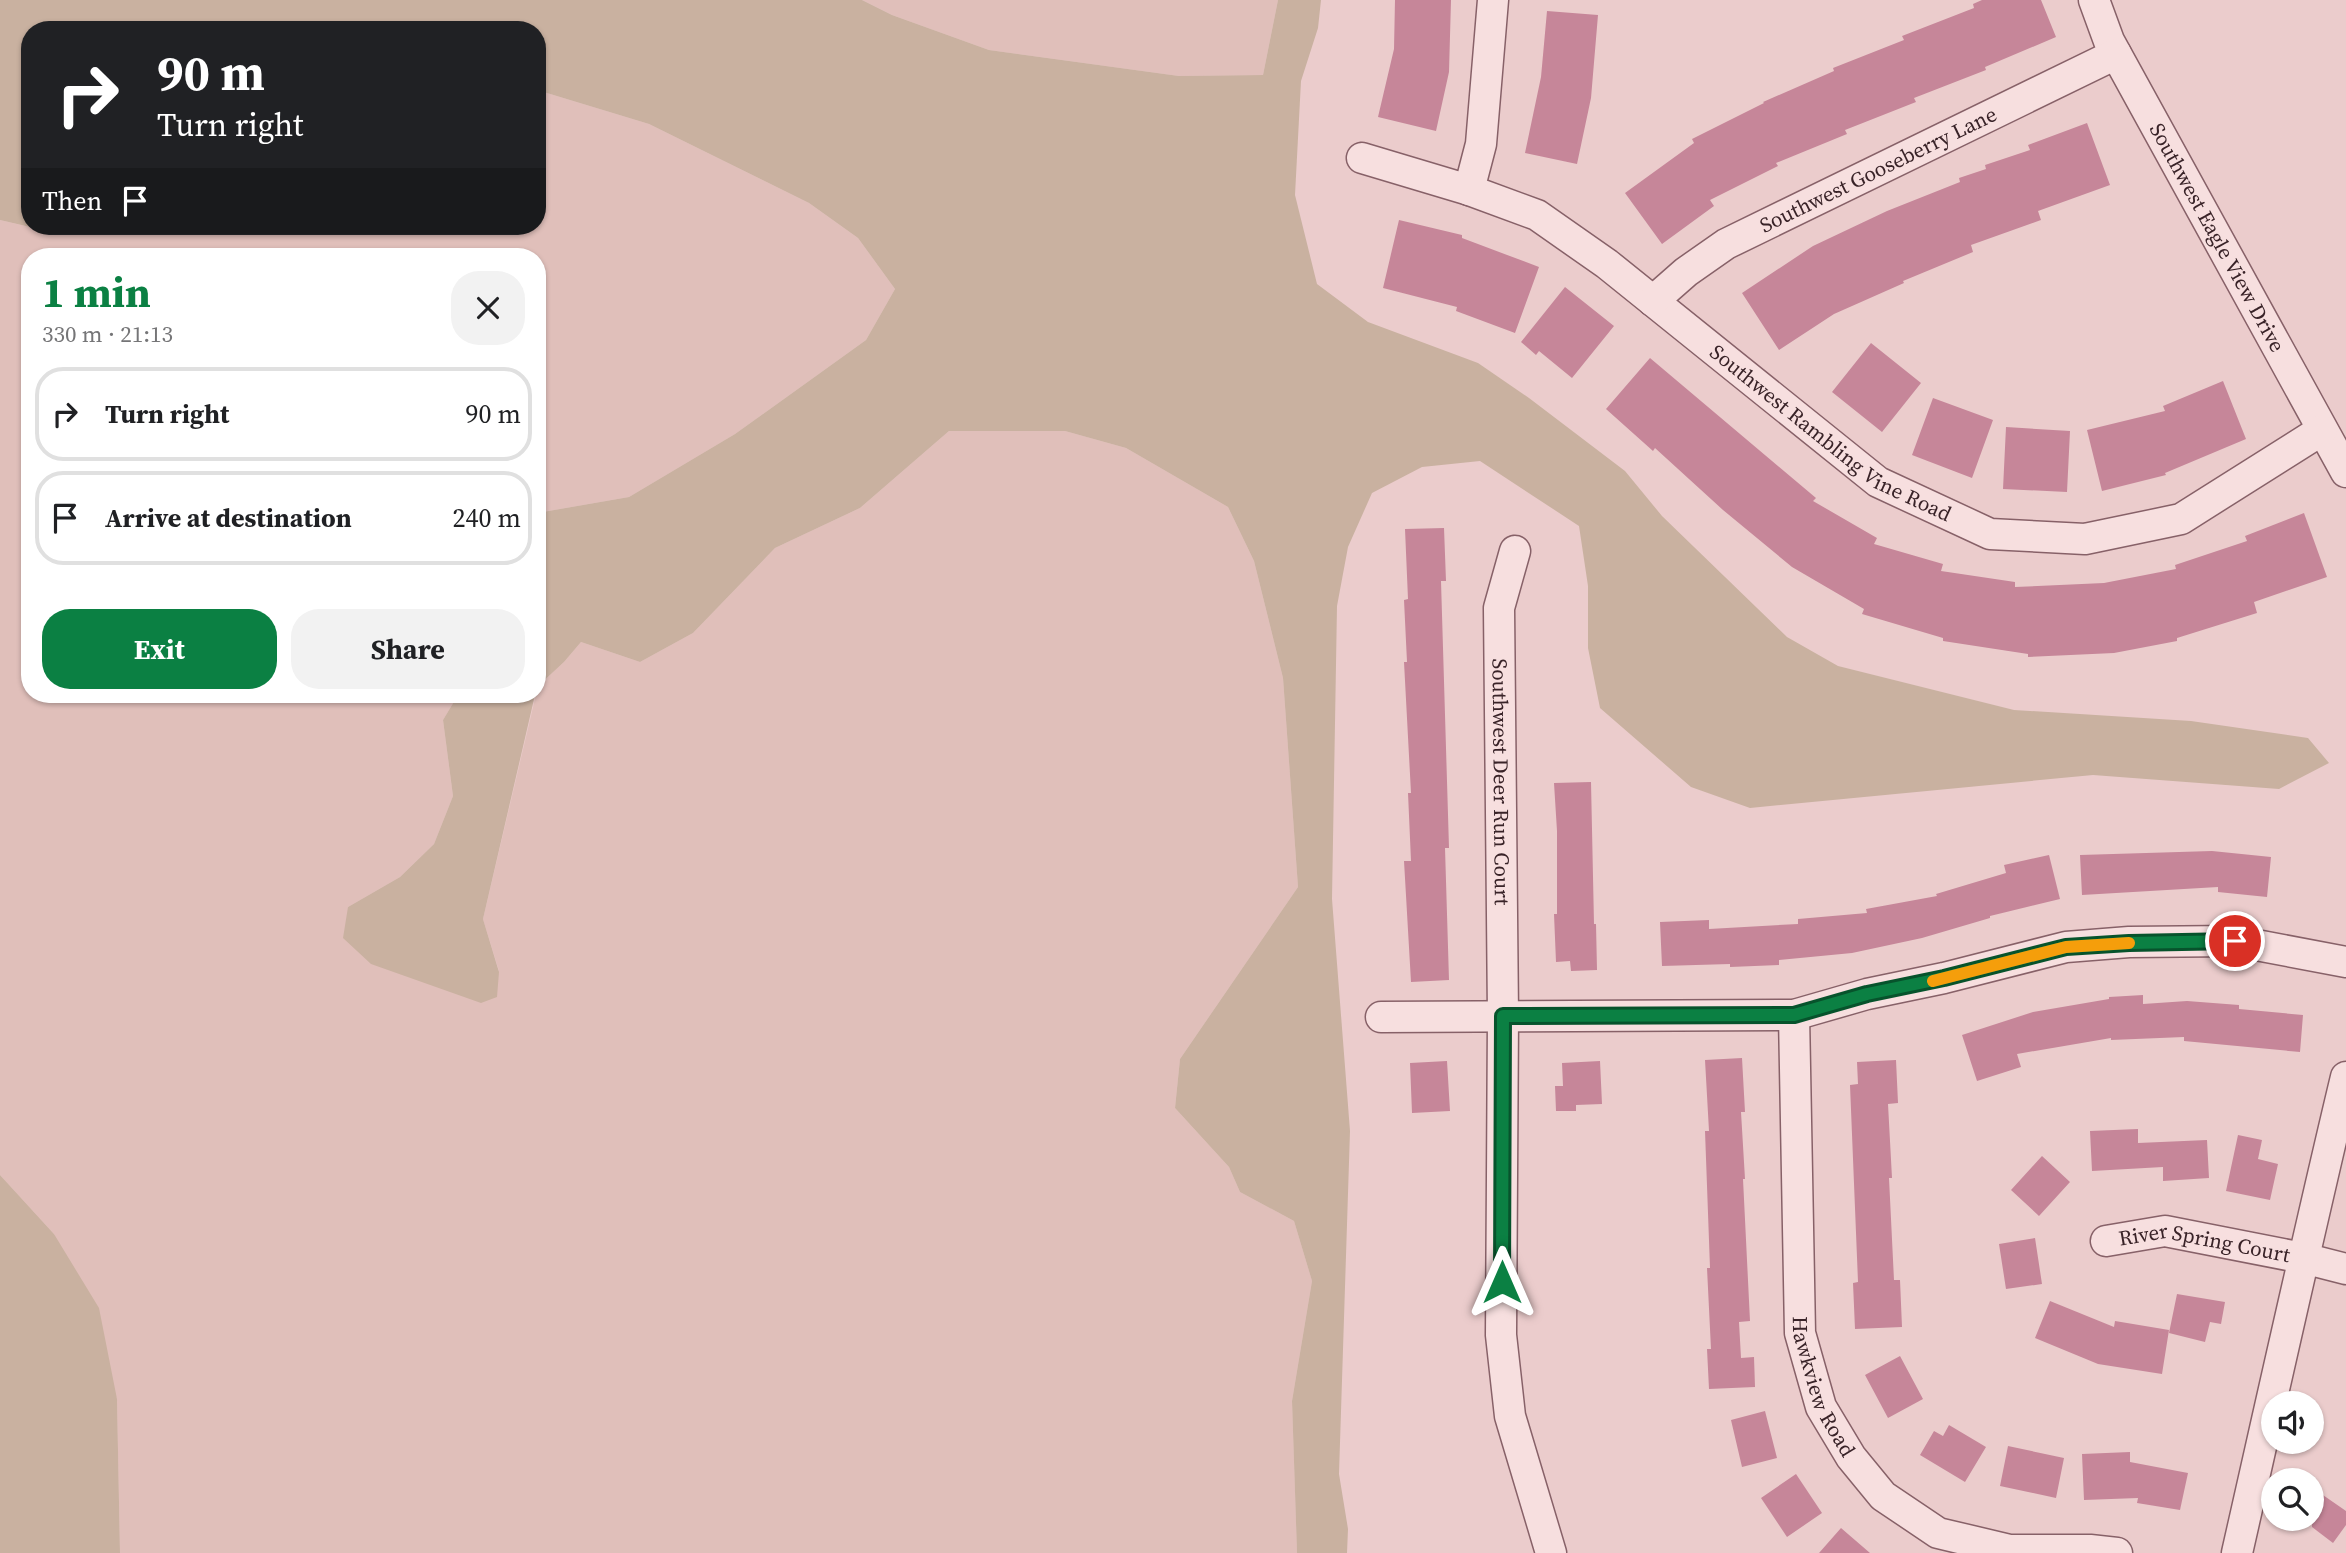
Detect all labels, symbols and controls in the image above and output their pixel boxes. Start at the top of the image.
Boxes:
text: 90 m [157,39,265,106]
icon: right [42,49,133,140]
street label: Southwest Gooseberry Lane [1754,99,2001,240]
text: Turn right [157,103,303,147]
street label: Southwest Eagle View Drive [2143,118,2292,357]
icon: arrive [116,182,154,220]
text: Then [42,183,102,219]
text: 1 min [42,263,151,321]
button: close [451,271,525,345]
text: 330 m · 21:13 [42,318,173,350]
street label: Southwest Rambling Vine Road [1704,337,1956,528]
icon: right [46,395,84,433]
text: Turn right [105,396,229,432]
text: 90 m [466,396,521,432]
icon: arrive [46,499,84,537]
text: Arrive at destination [105,500,352,536]
text: 240 m [453,500,521,536]
button: Exit [42,609,277,689]
button: Share [291,609,525,689]
street label: Southwest Deer Run Court [1485,658,1517,906]
pin [2205,911,2265,971]
icon: arrive [2216,922,2254,960]
street label: River Spring Court [2116,1216,2293,1269]
position arrow [1465,1245,1539,1319]
street label: Hawkview Road [1786,1316,1863,1462]
map controls [2261,1391,2324,1531]
button: sound [2261,1391,2324,1454]
button: search [2261,1468,2324,1531]

